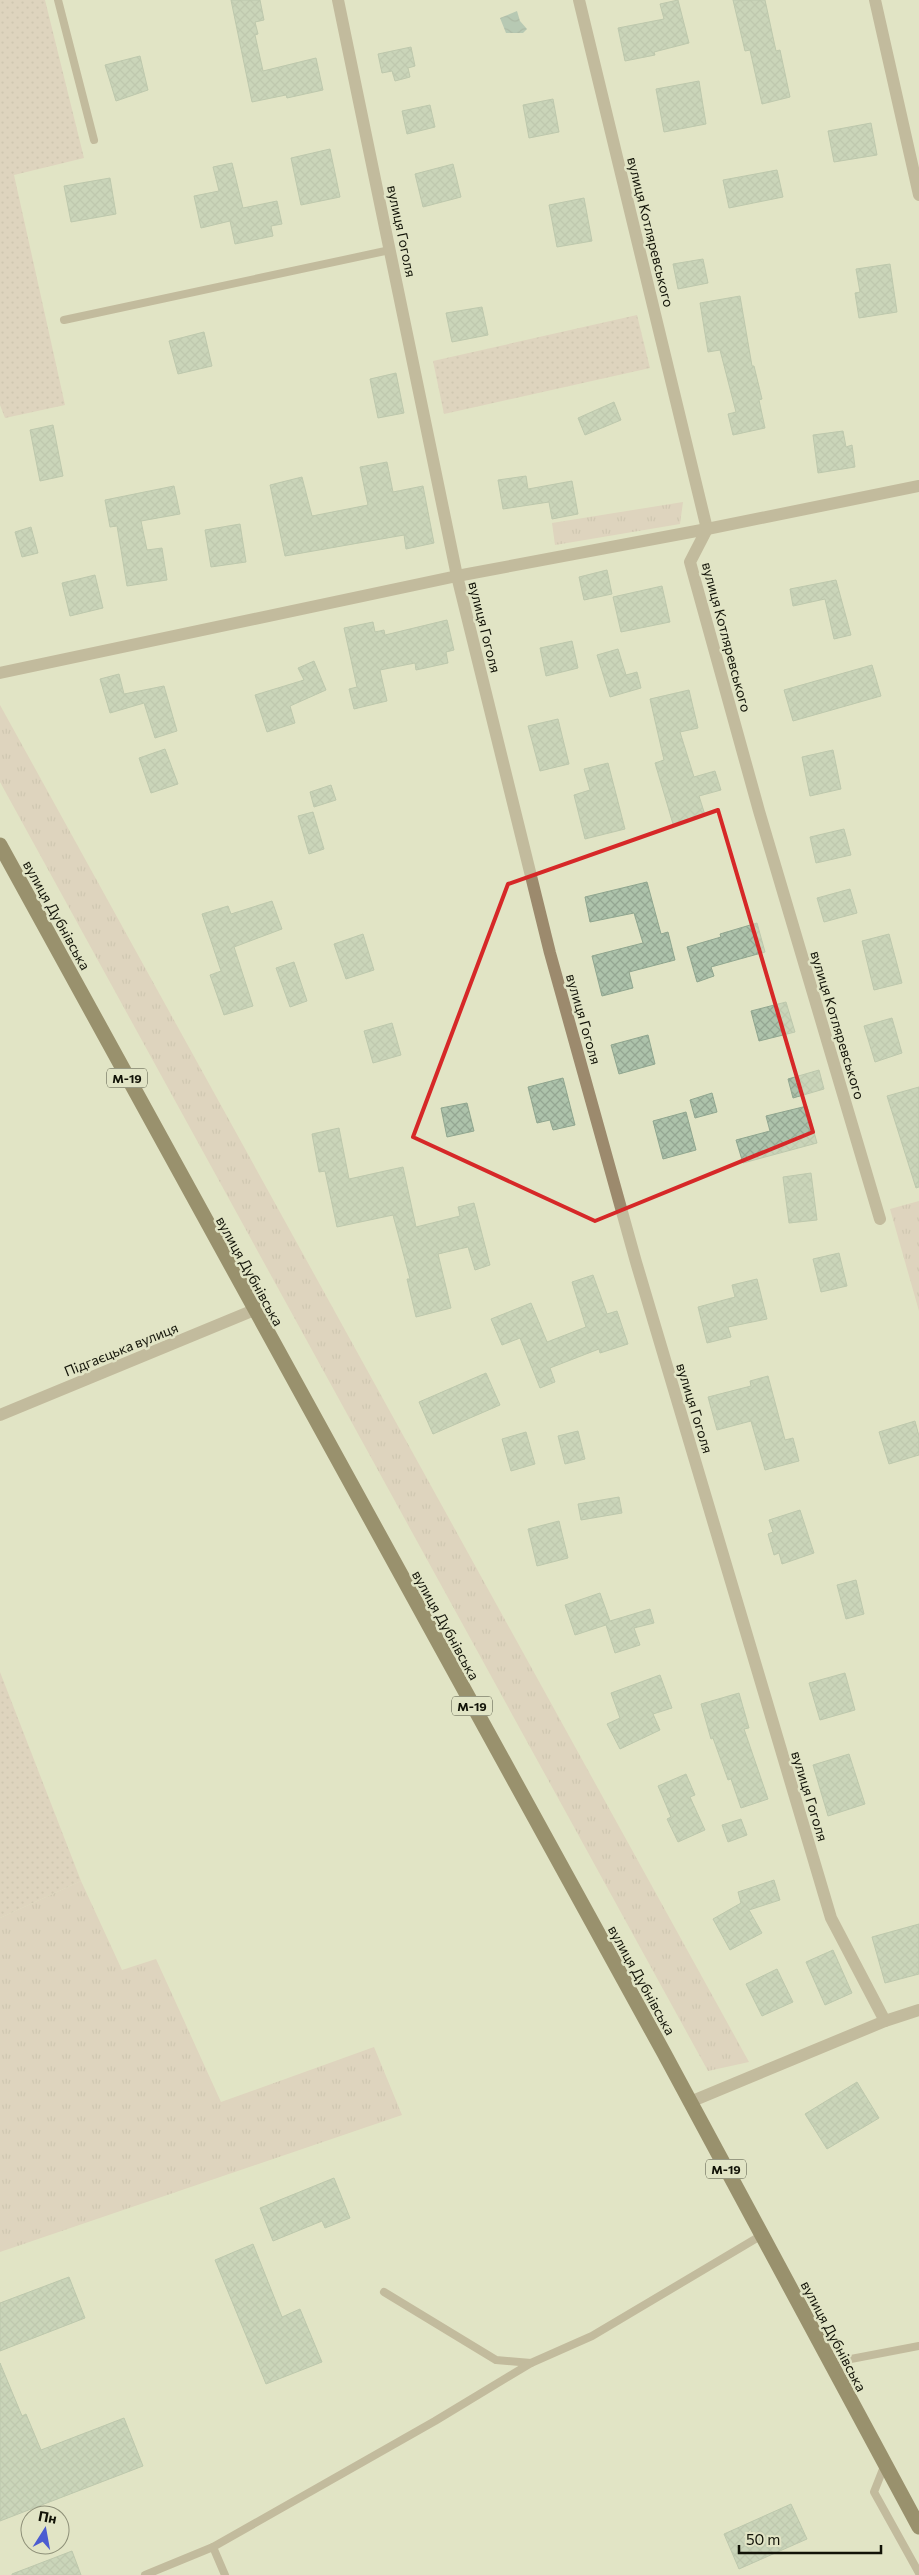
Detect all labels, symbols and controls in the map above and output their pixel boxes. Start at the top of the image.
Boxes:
street label: вулиця Котляревського [624,155,678,309]
street label: вулиця Гоголя [384,184,420,278]
street label: вулиця Котляревського [699,560,755,714]
street label: вулиця Гоголя [465,580,505,674]
street label: вулиця Дубнівська [20,857,94,973]
street label: вулиця Котляревського [807,949,869,1101]
street label: вулиця Гоголя [563,972,605,1066]
road number: М-19 [107,1068,147,1088]
street label: вулиця Дубнівська [213,1213,287,1329]
street label: Підгаєцька вулиця [62,1318,180,1380]
street label: вулиця Гоголя [673,1361,717,1455]
street label: вулиця Дубнівська [409,1567,483,1683]
road number: М-19 [452,1696,492,1715]
street label: вулиця Гоголя [788,1749,832,1843]
street label: вулиця Дубнівська [605,1922,679,2038]
road number: М-19 [706,2160,746,2178]
street label: вулиця Дубнівська [798,2278,870,2394]
north arrow [20,2505,70,2555]
text: Пн [37,2507,58,2527]
scale bar [739,2522,882,2554]
text: 50 m [746,2530,780,2548]

